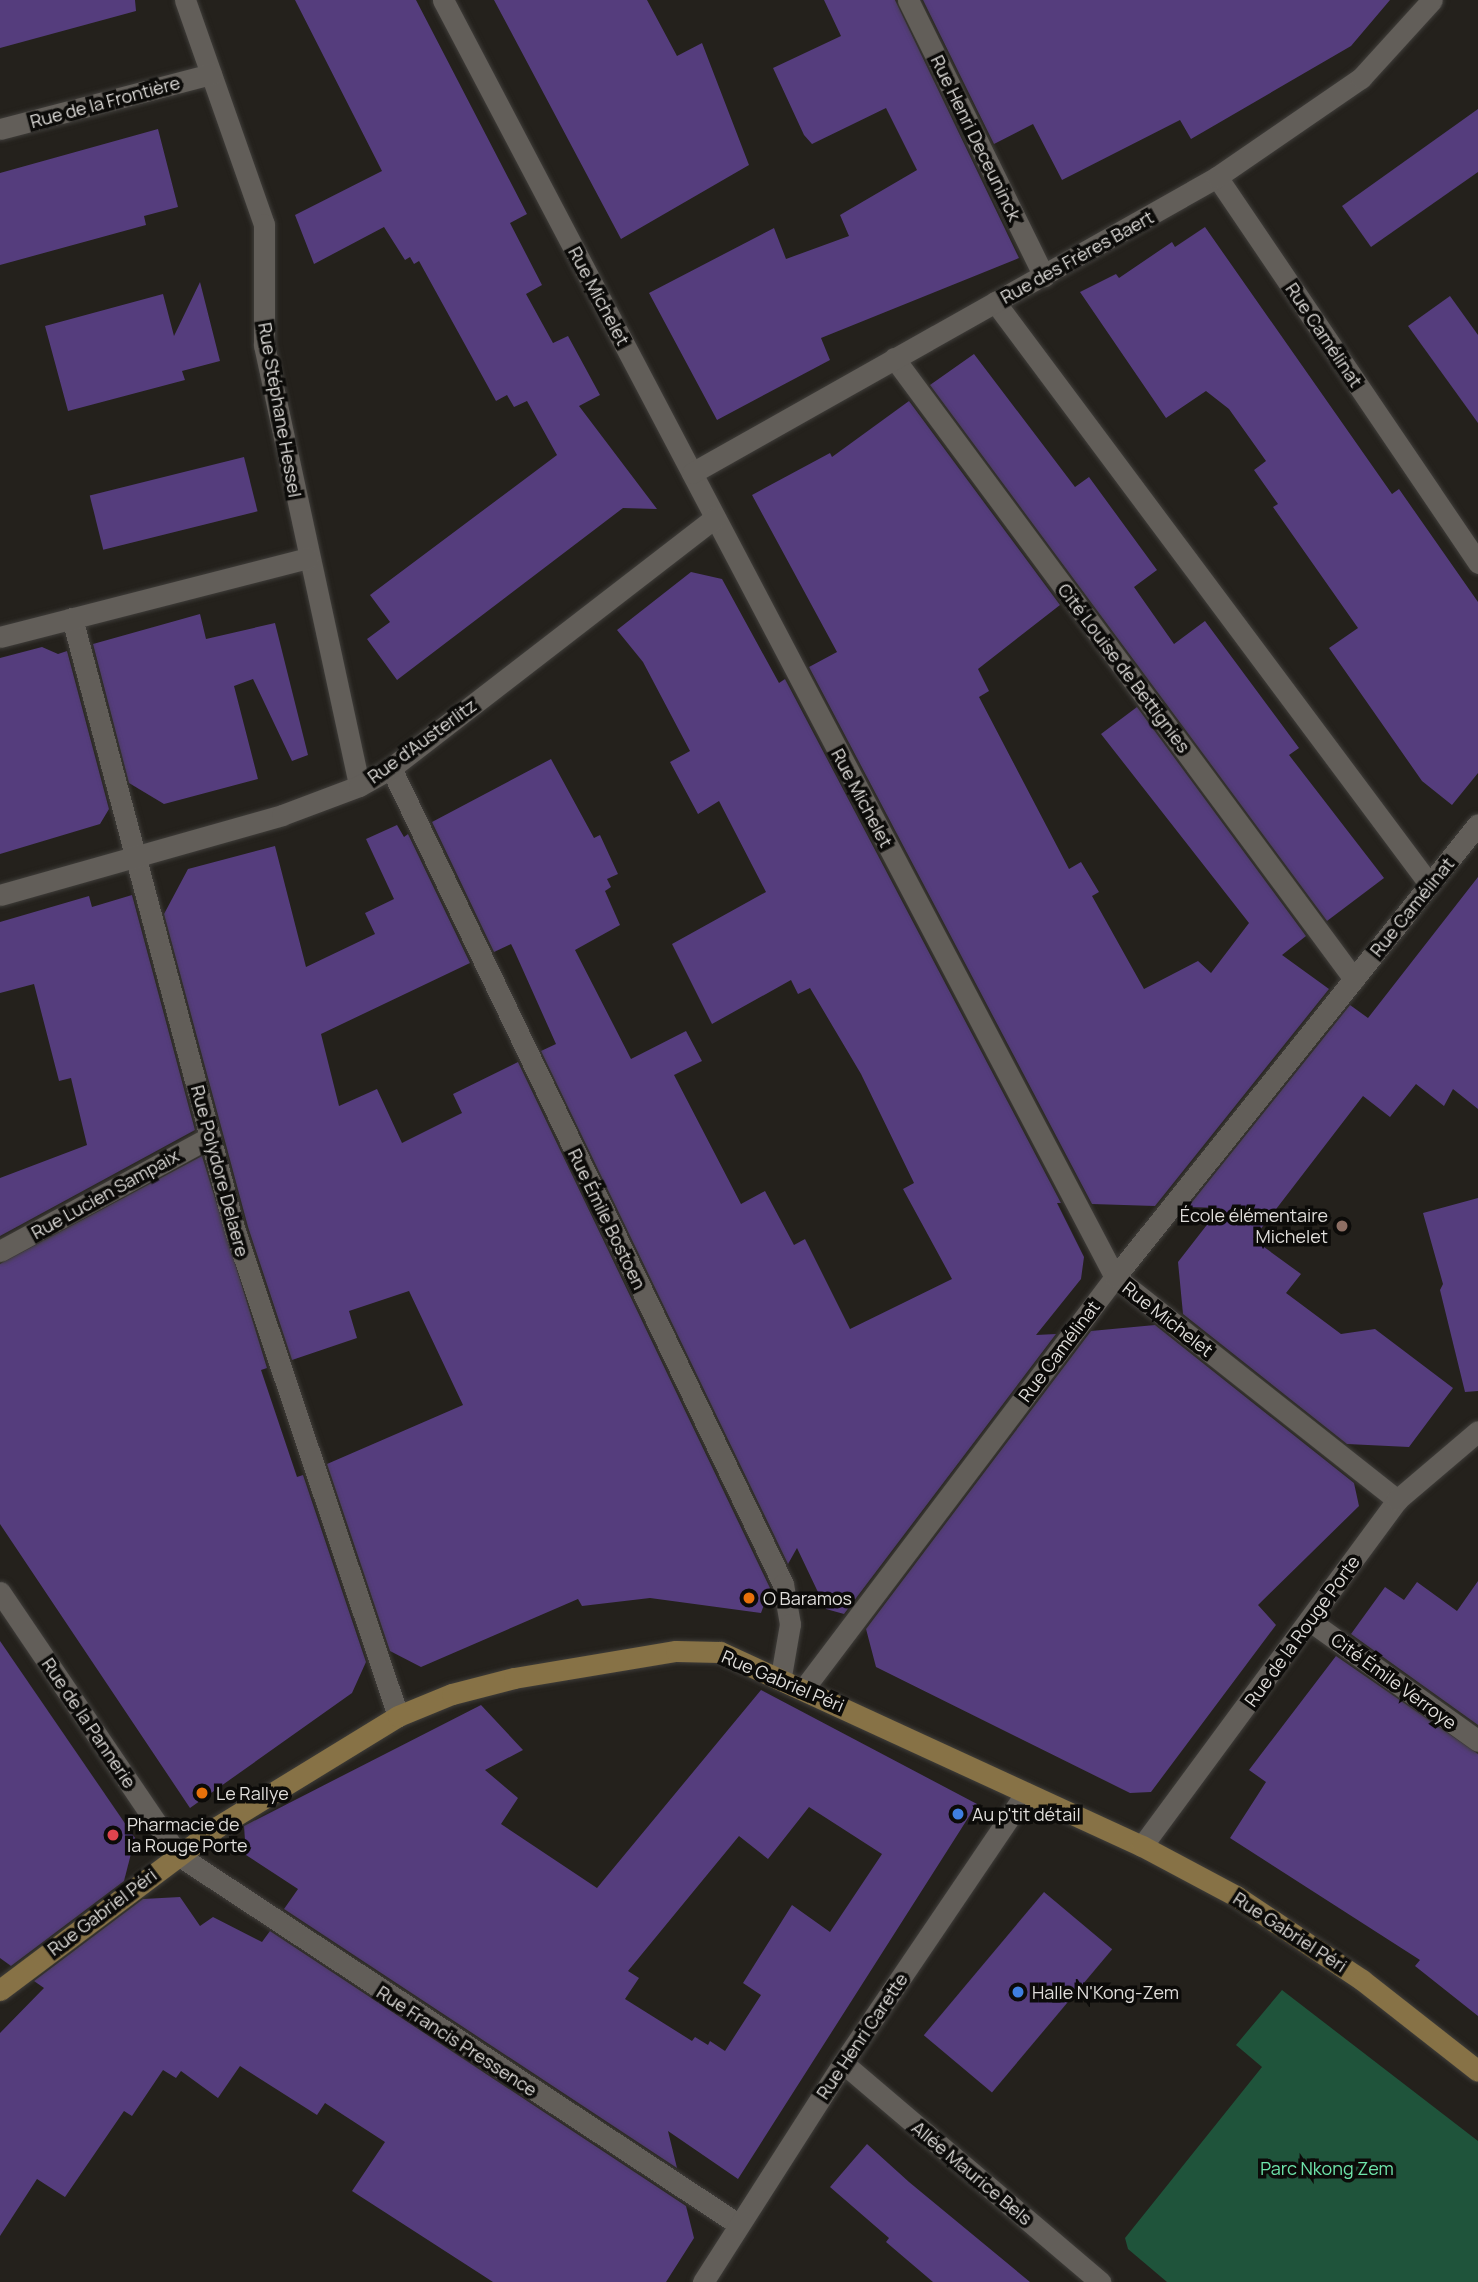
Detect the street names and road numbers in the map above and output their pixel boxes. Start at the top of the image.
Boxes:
street label: Rue Henri Deceuninck [926,52,1026,224]
street label: Rue de la Frontière [28,72,182,132]
street label: Rue des Frères Baert [997,206,1157,308]
street label: Rue Michelet [564,243,634,349]
street label: Rue Camélinat [1281,279,1367,391]
street label: Rue Stéphane Hessel [254,321,306,499]
street label: Cité Louise de Bettignies [1053,579,1195,757]
street label: Rue d'Austerlitz [363,694,481,788]
street label: Rue Michelet [827,745,897,851]
street label: Rue Camélinat [1365,853,1459,961]
street label: Rue Polydore Delaere [187,1083,253,1259]
street label: Rue Lucien Sampaix [28,1145,182,1243]
street label: Rue Émile Bostoen [564,1145,650,1293]
street label: Rue Michelet [1119,1277,1217,1361]
street label: Rue Camélinat [1014,1296,1104,1406]
street label: Rue de la Rouge Porte [1240,1551,1364,1711]
street label: Cité Émile Verroye [1327,1628,1461,1734]
street label: Rue Gabriel Péri [719,1646,847,1716]
street label: Rue de la Pannerie [37,1654,141,1792]
street label: Rue Gabriel Péri [43,1864,161,1960]
street label: Rue Gabriel Péri [1229,1887,1351,1977]
street label: Rue Henri Carette [812,1969,912,2103]
street label: Rue Francis Pressence [373,1981,541,2101]
street label: Allée Maurice Bels [908,2117,1036,2229]

